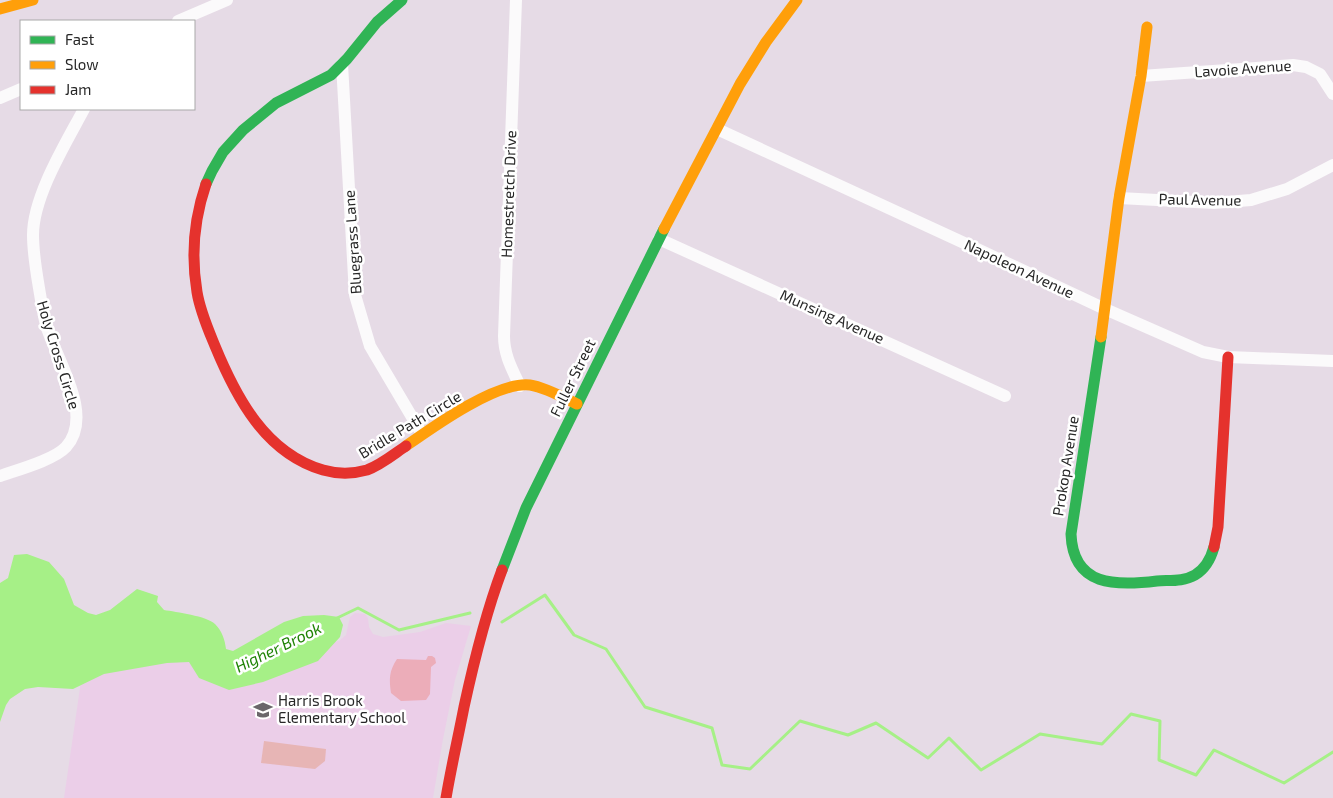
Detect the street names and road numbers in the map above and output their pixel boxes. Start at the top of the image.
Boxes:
street label: Lavoie Avenue [1194,56,1292,80]
street label: Homestretch Drive [497,130,519,258]
street label: Bluegrass Lane [339,189,365,295]
street label: Paul Avenue [1158,189,1242,209]
street label: Napoleon Avenue [962,235,1077,301]
street label: Munsing Avenue [778,285,887,347]
street label: Holy Cross Circle [34,298,84,411]
street label: Fuller Street [546,336,599,419]
street label: Bridle Path Circle [355,386,464,462]
street label: Prokop Avenue [1048,415,1082,517]

